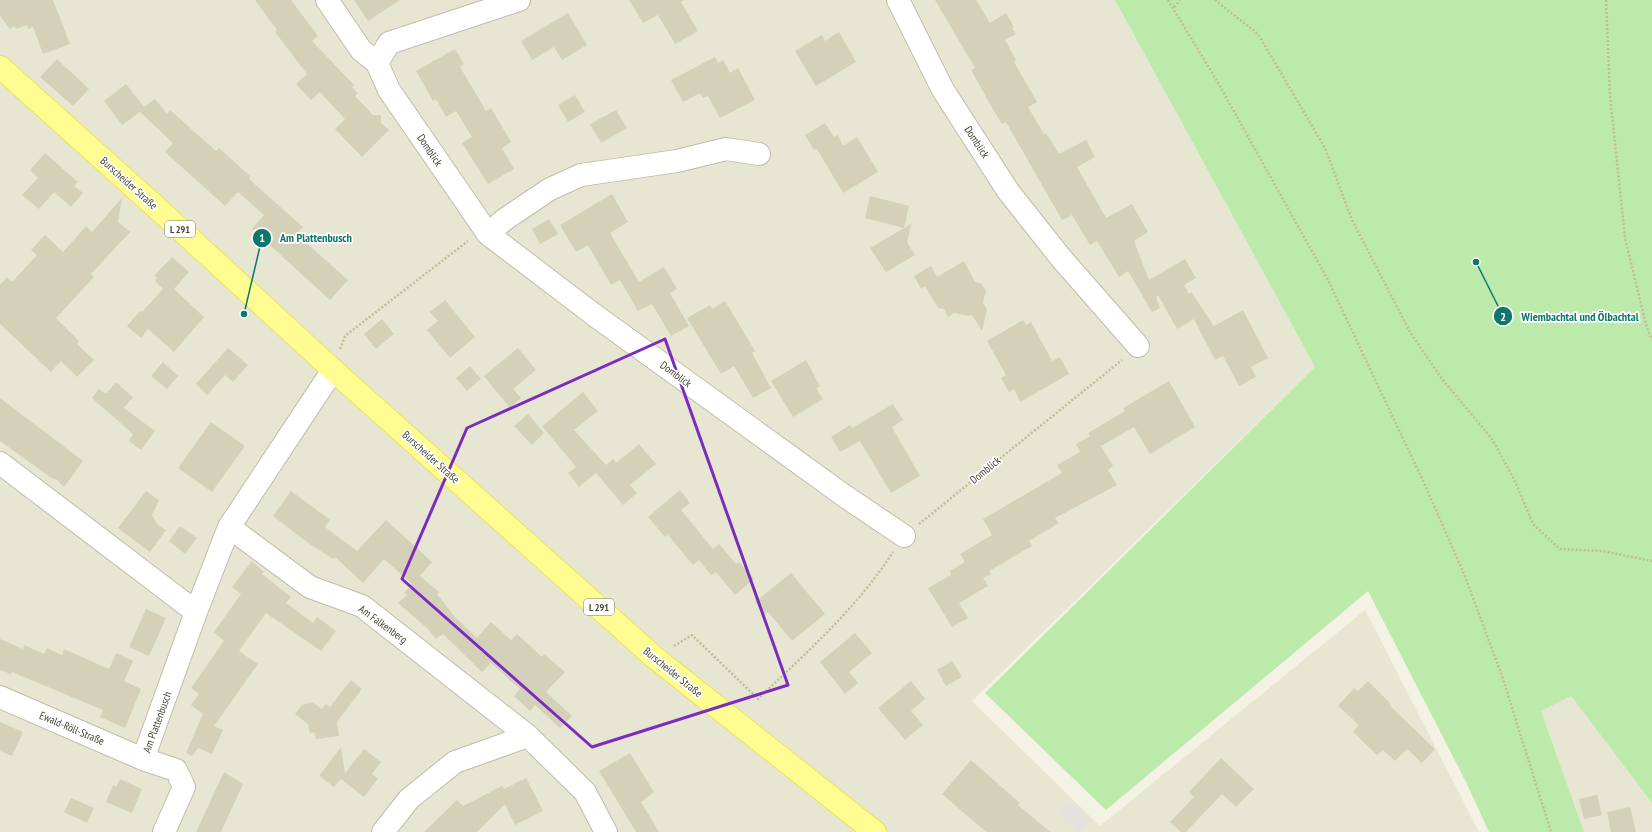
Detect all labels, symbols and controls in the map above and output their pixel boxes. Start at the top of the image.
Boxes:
street label: Domblick [961,123,993,161]
street label: Domblick [414,131,446,169]
street label: Burscheider Straße [98,154,161,213]
road number: L 291 [165,221,195,237]
callout: Am Plattenbusch [252,226,360,250]
text: 1 [259,230,265,245]
text: Am Plattenbusch [279,230,352,245]
callout: Wiembachtal und Ölbachtal [1493,304,1646,328]
text: 2 [1500,309,1506,324]
text: Wiembachtal und Ölbachtal [1520,309,1639,324]
street label: Domblick [657,358,695,391]
street label: Burscheider Straße [400,428,463,487]
street label: Domblick [967,453,1004,487]
road number: L 291 [584,599,614,615]
street label: Am Falkenberg [356,602,410,647]
street label: Burscheider Straße [641,644,706,700]
street label: Am Plattenbusch [139,689,175,754]
street label: Ewald-Röll-Straße [37,708,107,748]

